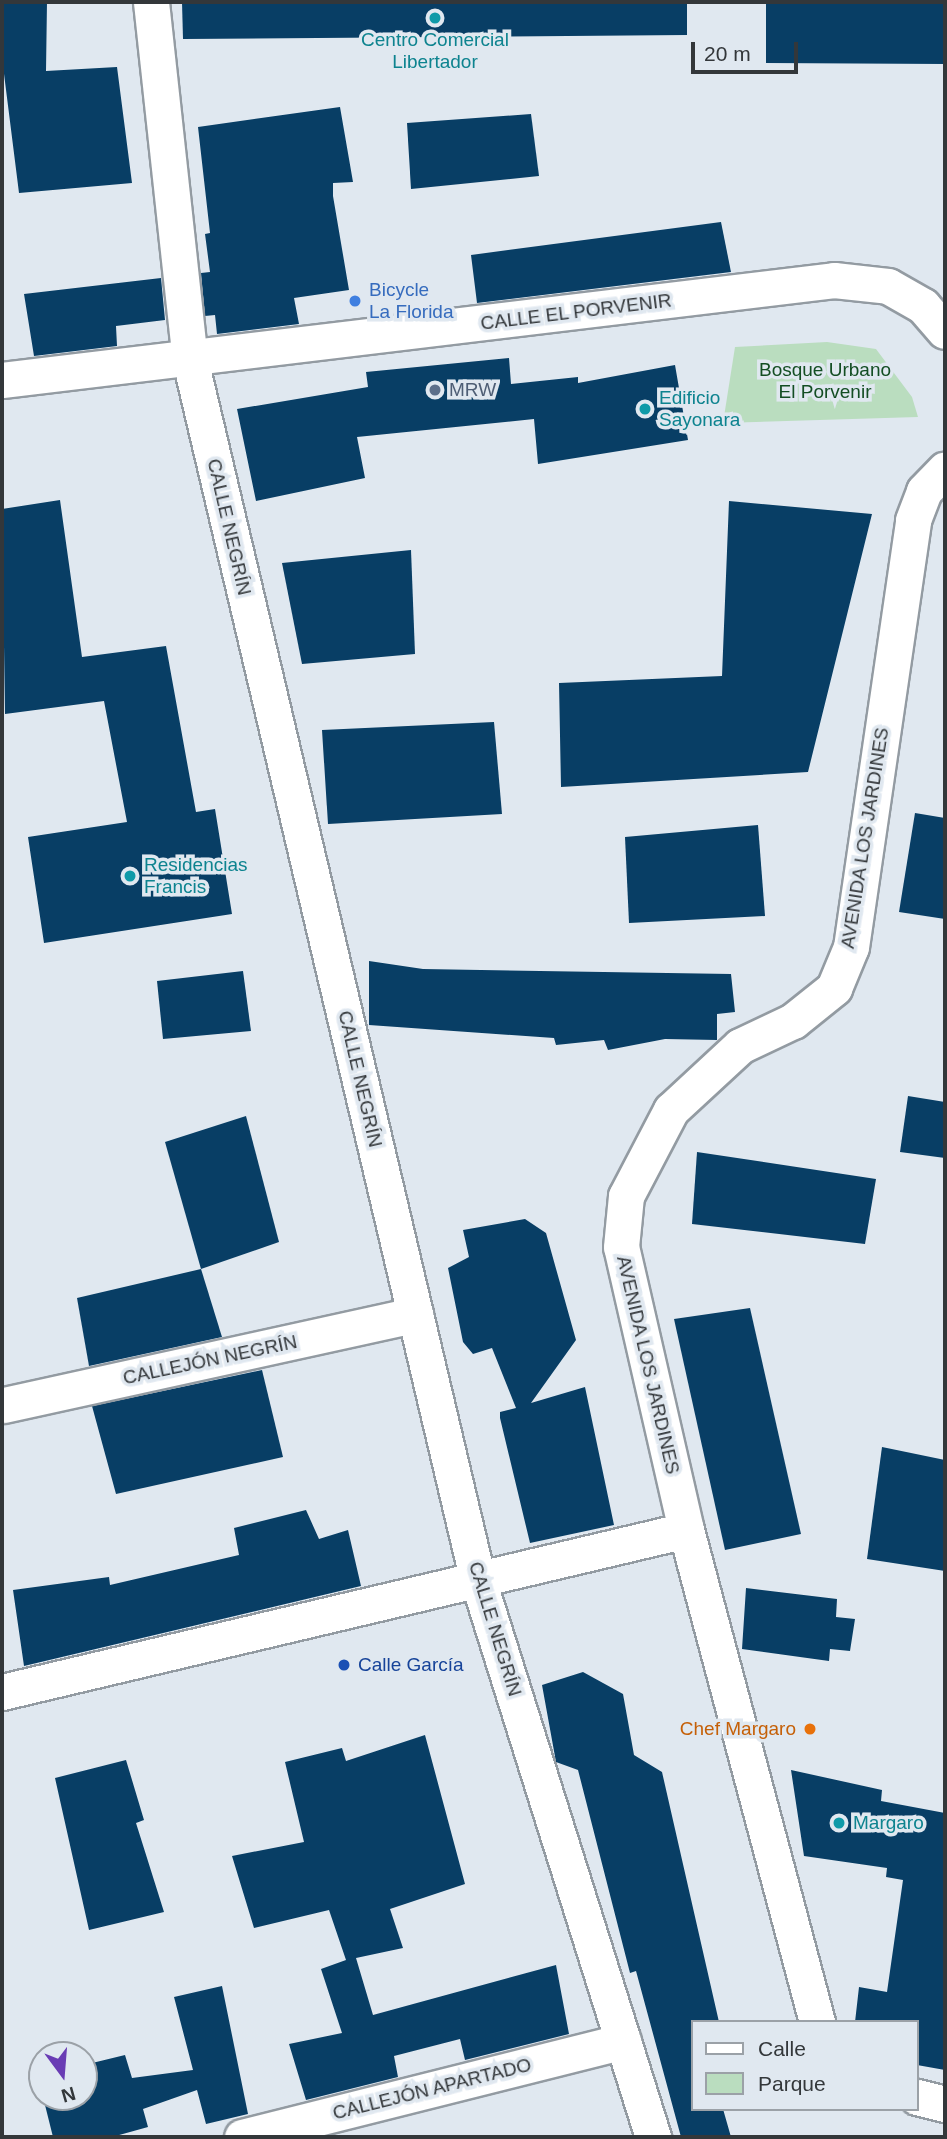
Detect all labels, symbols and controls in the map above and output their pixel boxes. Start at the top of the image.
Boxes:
marker: Centro Comercial Libertador [427,10,443,26]
scale bar [695,28,802,72]
place label: Centro Comercial Libertador [361,29,509,73]
text: 20 m [704,42,751,65]
place label: Bicycle La Florida [369,279,453,323]
street label: CALLE EL PORVENIR [479,289,673,335]
marker: Bicycle La Florida [347,293,363,309]
park label: Bosque Urbano El Porvenir [759,359,891,403]
place label: MRW [449,379,496,401]
marker: MRW [427,382,443,398]
place label: Edificio Sayonara [659,387,740,431]
marker: Edificio Sayonara [637,401,653,417]
street label: CALLE NEGRÍN [202,457,256,597]
street label: AVENIDA LOS JARDINES [836,725,894,951]
place label: Residencias Francis [144,854,247,898]
marker: Residencias Francis [122,868,138,884]
street label: CALLE NEGRÍN [333,1009,387,1149]
street label: AVENIDA LOS JARDINES [612,1253,684,1477]
street label: CALLEJÓN NEGRÍN [121,1330,299,1390]
street label: CALLE NEGRÍN [464,1559,526,1699]
place label: Calle García [358,1654,464,1676]
marker: Calle García [336,1657,352,1673]
place label: Chef Margaro [680,1718,796,1740]
marker: Chef Margaro [802,1721,818,1737]
place label: Margaro [853,1812,924,1834]
marker: Margaro [831,1815,847,1831]
legend [692,2020,919,2111]
text: Calle [758,2037,806,2060]
north arrow [28,2041,98,2111]
street label: CALLEJÓN APARTADO [330,2053,534,2125]
text: Parque [758,2072,826,2095]
text: N [59,2083,78,2107]

